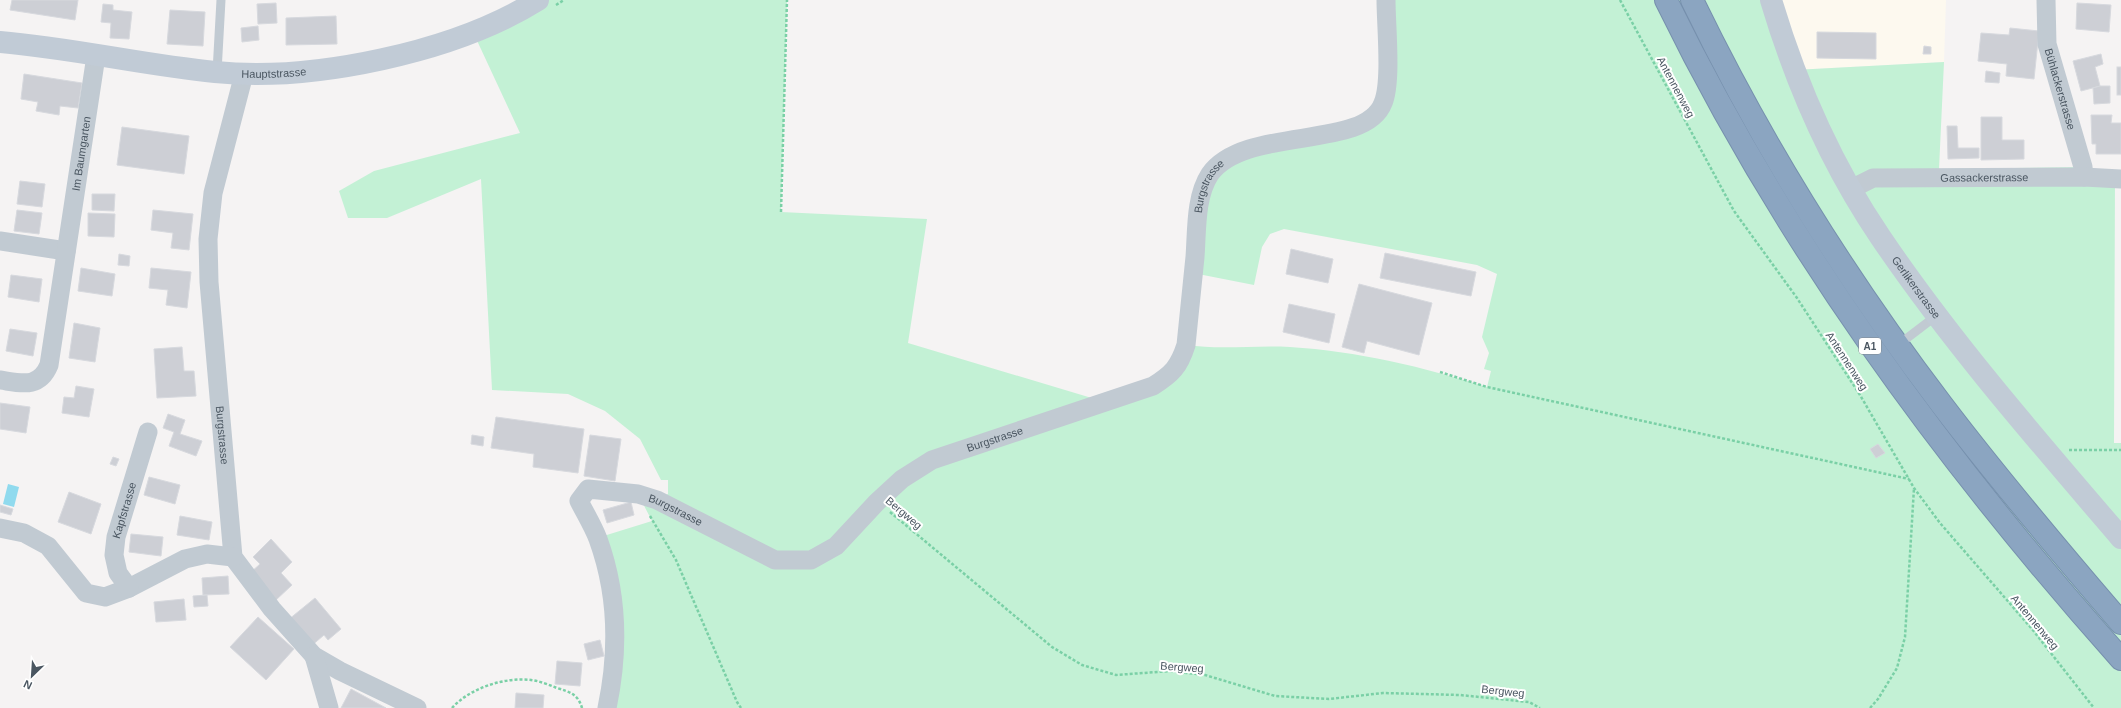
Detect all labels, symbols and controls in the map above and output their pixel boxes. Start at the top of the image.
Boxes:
street label: Bühlackerstrasse [2043,47,2078,131]
street label: Antennenweg [1655,54,1697,120]
street label: Hauptstrasse [241,65,307,80]
street label: Im Baumgarten [70,115,93,192]
street label: Burgstrasse [1192,157,1226,214]
street label: Gassackerstrasse [1940,171,2028,184]
street label: Gerlikerstrasse [1890,254,1943,321]
street label: Antennenweg [1824,330,1870,392]
road number: A1 [1859,338,1881,354]
street label: Burgstrasse [214,405,231,465]
street label: Burgstrasse [965,424,1025,454]
street label: Kapfstrasse [110,481,138,540]
street label: Burgstrasse [647,492,704,528]
street label: Bergweg [884,494,924,532]
street label: Antennenweg [2009,592,2061,652]
north arrow [12,656,52,696]
street label: Bergweg [1160,660,1204,674]
text: N [22,678,34,692]
street label: Bergweg [1481,683,1525,699]

